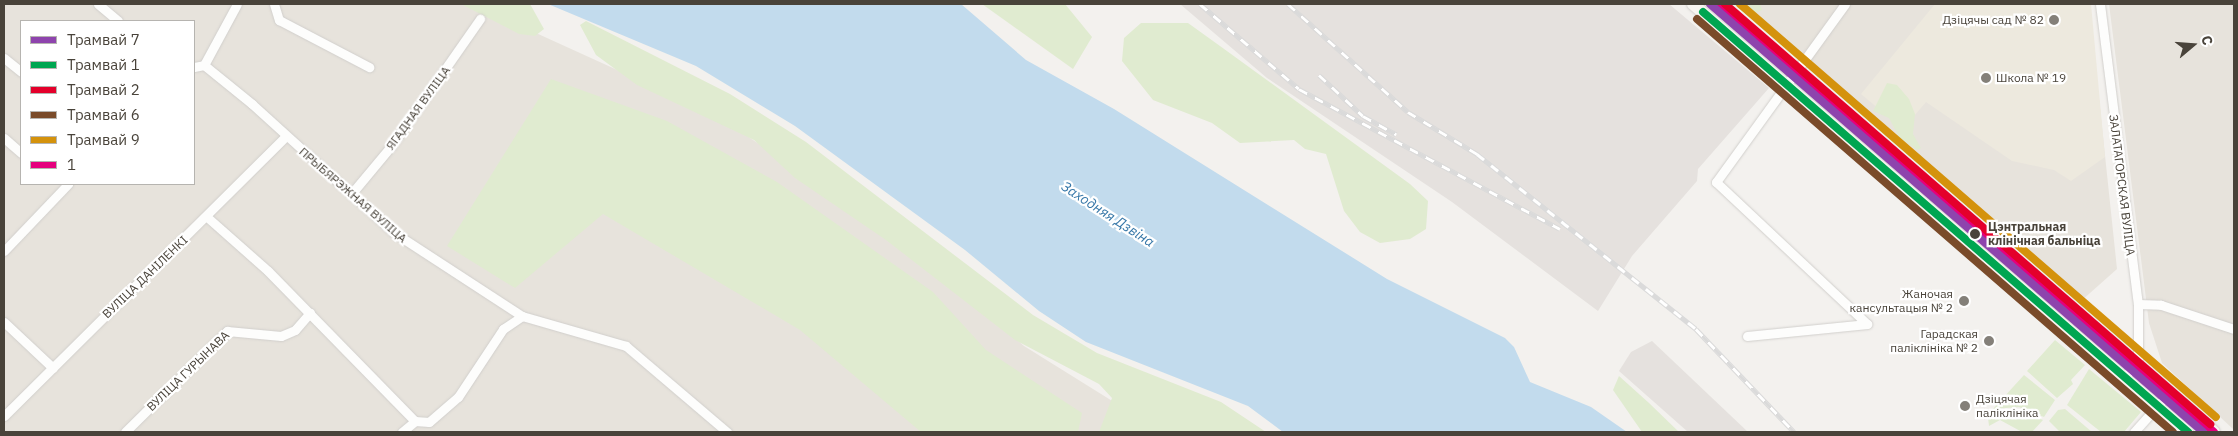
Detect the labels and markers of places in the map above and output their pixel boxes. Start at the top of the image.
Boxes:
place label: Дзіцячы сад № 82 [1942,13,2044,27]
marker: Дзіцячы сад № 82 [2048,14,2060,26]
place label: Школа № 19 [1996,71,2066,85]
marker: Школа № 19 [1980,72,1992,84]
place label: Цэнтральная клінічная бальніца [1988,220,2100,248]
marker: Цэнтральная клінічная бальніца [1966,225,1984,243]
place label: Жаночая кансультацыя № 2 [1850,287,1953,315]
marker: Жаночая кансультацыя № 2 [1957,294,1971,308]
place label: Гарадская паліклініка № 2 [1890,327,1978,355]
marker: Гарадская паліклініка № 2 [1982,334,1996,348]
place label: Дзіцячая паліклініка [1976,392,2039,420]
marker: Дзіцячая паліклініка [1958,399,1972,413]

